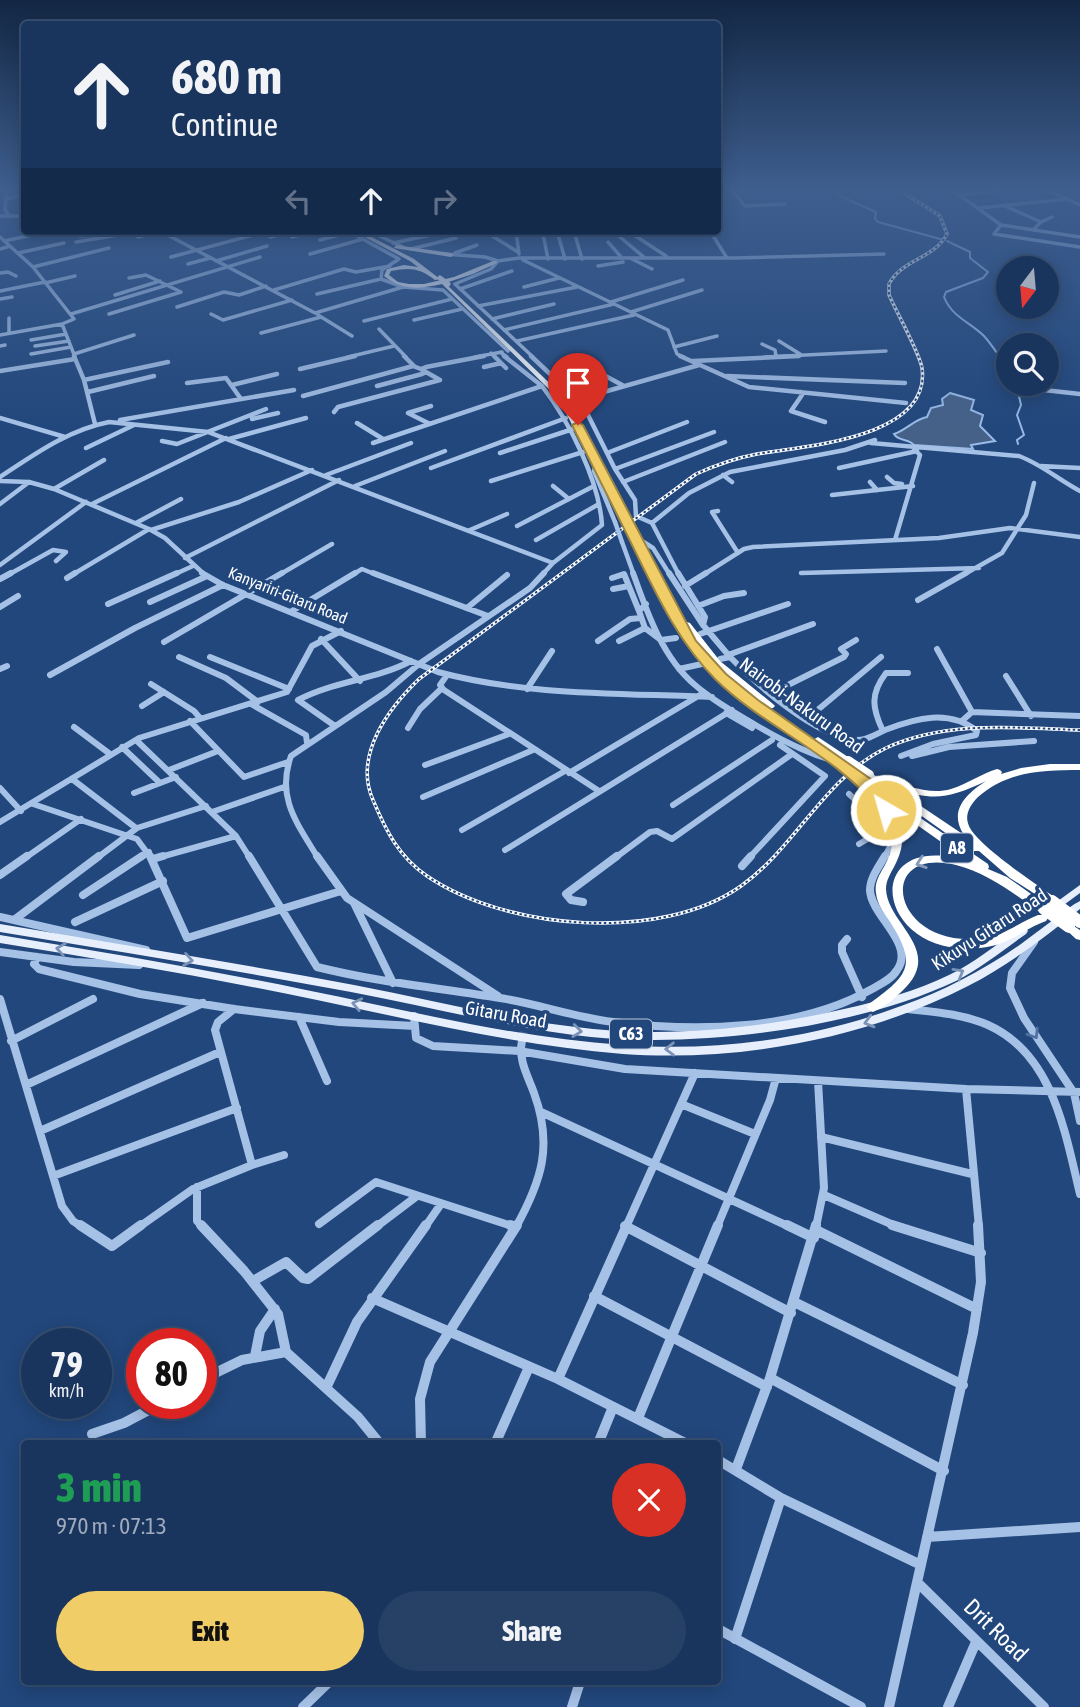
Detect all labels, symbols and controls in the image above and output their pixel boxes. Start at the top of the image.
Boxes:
text: 680 m [171,48,282,104]
icon: ahead [56,49,147,140]
text: Continue [171,106,278,143]
icon: left [279,182,317,220]
icon: ahead [352,182,390,220]
icon: right [425,182,463,220]
north arrow [996,256,1059,318]
map controls [996,256,1059,396]
button: search [996,333,1059,396]
pin [548,353,608,425]
icon: arrive [559,364,597,402]
street label: Kanyariri-Gitaru Road [225,563,350,628]
street label: Nairobi-Nakuru Road [736,653,868,757]
position arrow [849,773,923,847]
road number: A8 [941,834,973,862]
one-way arrow [915,855,927,870]
street label: Kikuyu Gitaru Road [927,883,1051,975]
one-way arrow [55,942,67,957]
one-way arrow [182,952,194,967]
one-way arrow [952,968,965,981]
street label: Gitaru Road [464,996,548,1032]
one-way arrow [351,997,363,1012]
one-way arrow [863,1013,875,1028]
road number: C63 [610,1020,652,1049]
one-way arrow [571,1023,583,1038]
one-way arrow [1026,1027,1039,1040]
one-way arrow [665,1041,675,1057]
speed limit sign: 80 [126,1328,217,1419]
text: 79 [50,1344,83,1384]
text: km/h [49,1380,84,1401]
text: 3 min [56,1463,142,1511]
button: close [612,1463,686,1537]
text: 970 m · 07:13 [56,1513,167,1539]
button: Exit [56,1591,364,1671]
button: Share [378,1591,686,1671]
street label: Drit Road [959,1593,1033,1667]

